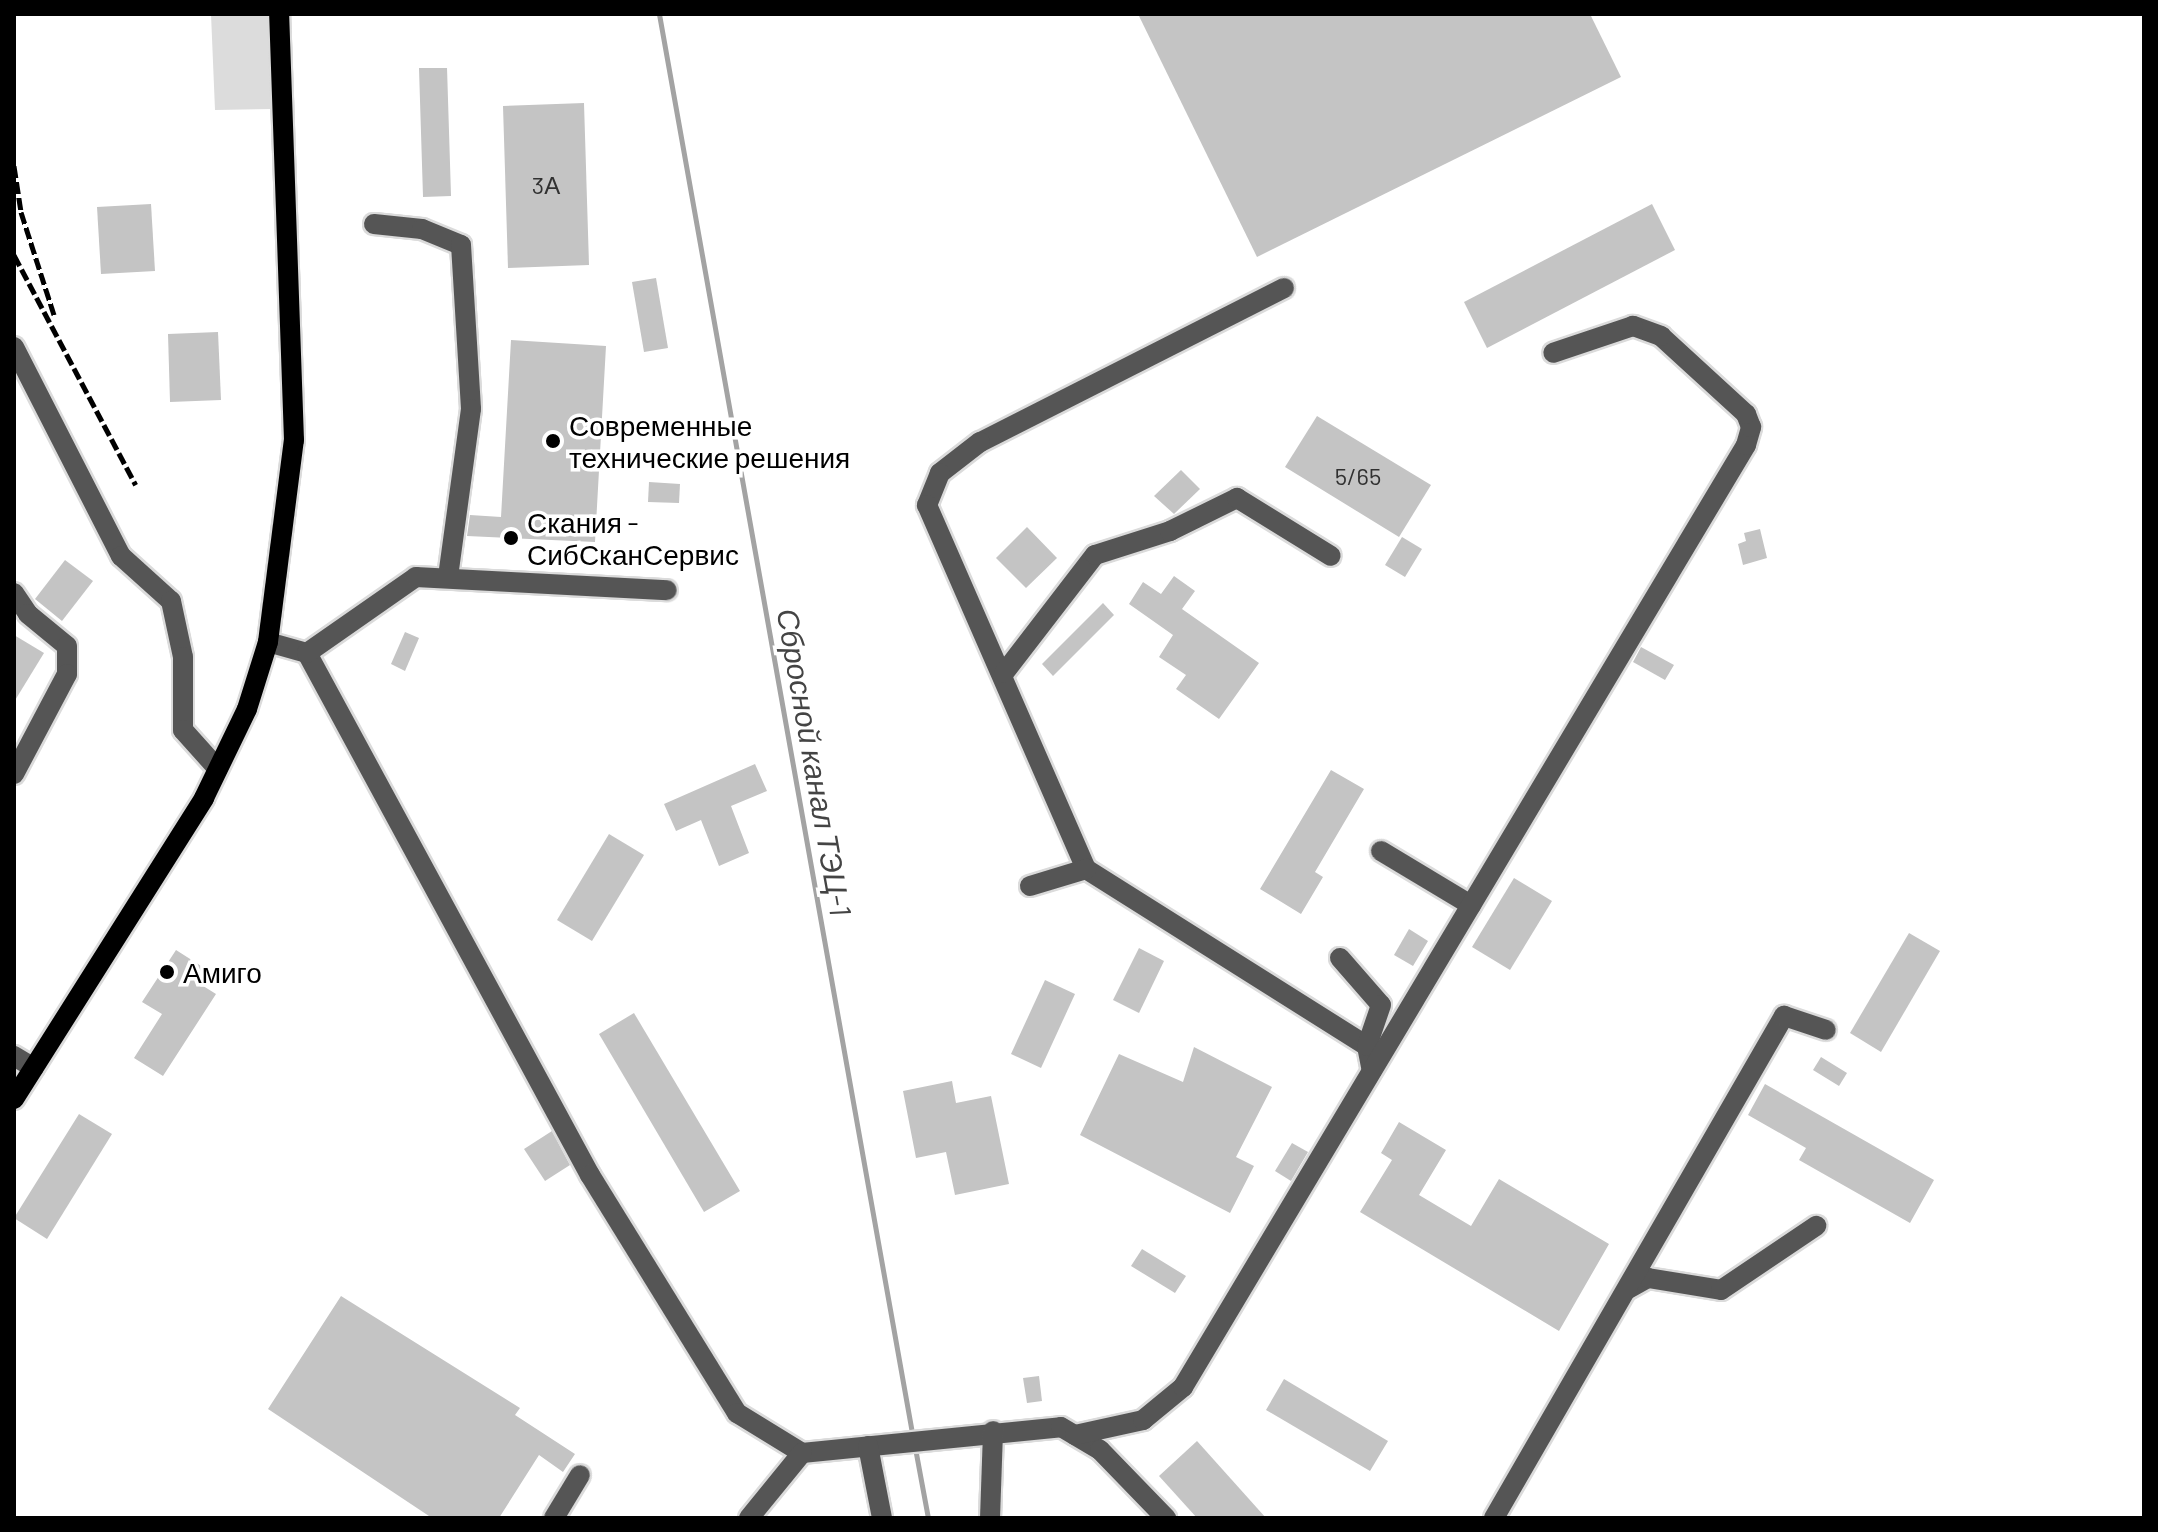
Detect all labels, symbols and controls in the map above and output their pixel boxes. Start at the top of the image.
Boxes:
house number: 3А [532,171,560,199]
place label: Современные технические решения [569,408,850,474]
marker: Современные технические решения [544,432,562,450]
house number: 5/65 [1335,462,1381,490]
place label: Скания - СибСканСервис [527,505,739,571]
marker: Скания - СибСканСервис [502,529,520,547]
water label: Сбросной канал ТЭЦ-1 [770,606,860,918]
place label: Амиго [183,955,262,989]
marker: Амиго [158,963,176,981]

